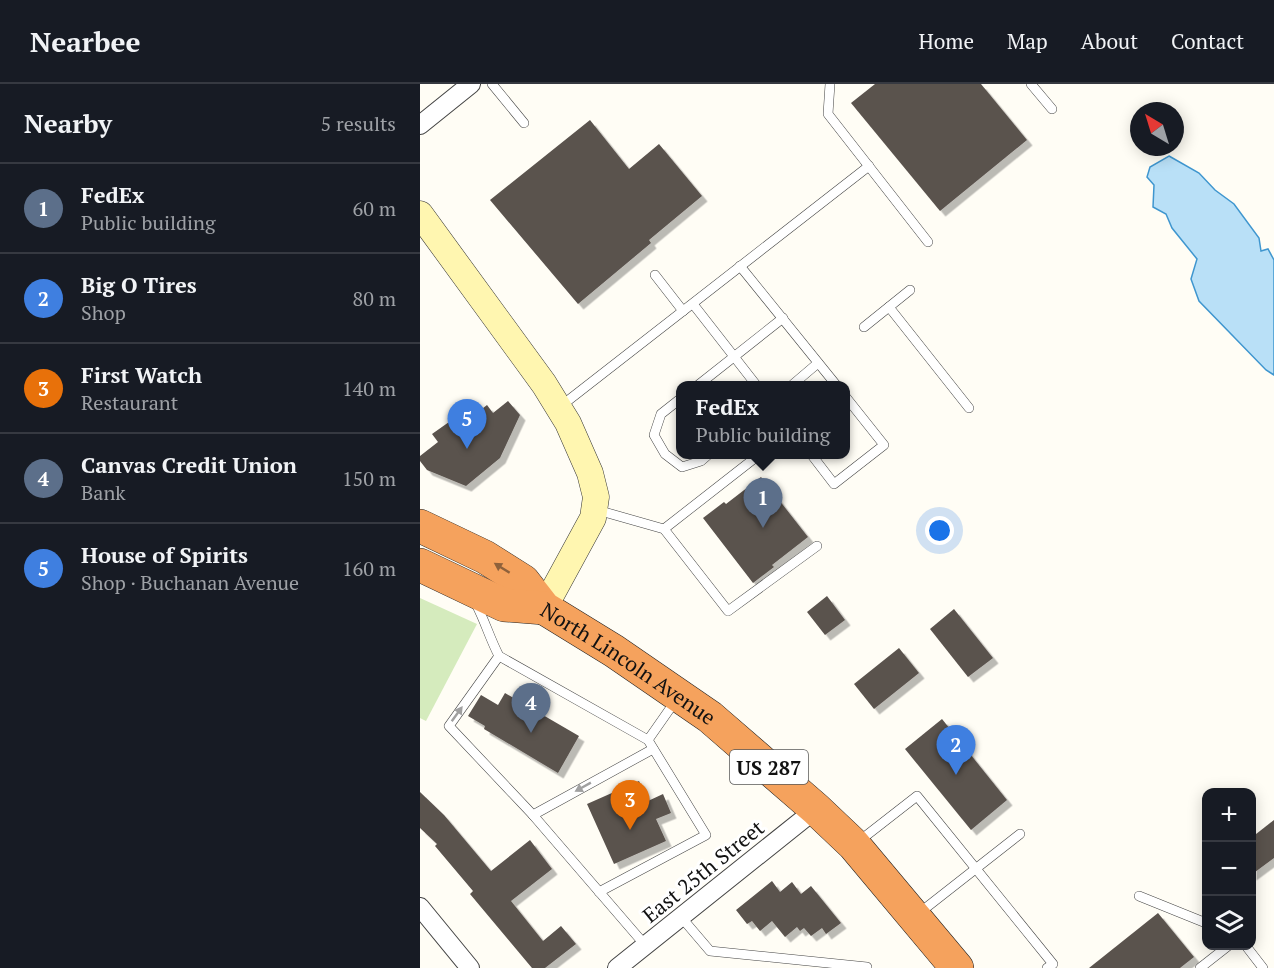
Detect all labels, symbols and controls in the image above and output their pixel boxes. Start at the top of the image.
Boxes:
text: Nearbee [30,23,140,60]
text: Home [918,27,974,55]
text: Map [1007,27,1048,55]
text: About [1081,27,1138,55]
text: Contact [1171,27,1244,55]
north arrow [1130,102,1184,156]
text: Nearby [24,106,112,140]
text: 5 results [321,110,396,137]
text: FedEx [81,180,144,209]
text: 1 [38,195,49,222]
text: 60 m [353,195,396,222]
text: Public building [81,209,215,236]
text: Big O Tires [81,270,197,299]
text: 2 [38,285,49,312]
text: 80 m [353,285,396,312]
text: Shop [81,299,126,326]
text: First Watch [81,360,202,389]
text: 3 [38,375,49,402]
text: 140 m [342,375,396,402]
popup [676,381,850,459]
text: Restaurant [81,389,178,416]
text: FedEx [696,392,759,421]
pin: 5 [448,400,486,449]
text: Public building [696,421,830,448]
text: Canvas Credit Union [81,450,297,479]
text: 4 [38,465,49,492]
text: 150 m [342,465,396,492]
pin: 1 [744,478,782,528]
text: Bank [81,479,126,506]
your location [925,516,954,545]
text: House of Spirits [81,540,248,569]
text: 5 [38,555,49,582]
text: 160 m [342,555,396,582]
one-way arrow [494,563,510,574]
text: Shop · Buchanan Avenue [81,569,299,596]
street label: North Lincoln Avenue [536,595,721,731]
pin: 4 [512,684,550,733]
one-way arrow [451,707,463,723]
pin: 2 [936,726,976,775]
road number: US 287 [730,750,808,784]
pin: 3 [610,780,650,830]
one-way arrow [575,782,592,792]
map controls [1202,788,1256,950]
button: + [1202,788,1256,842]
street label: East 25th Street [637,813,770,929]
button: − [1202,842,1256,896]
button: layers [1202,896,1256,950]

